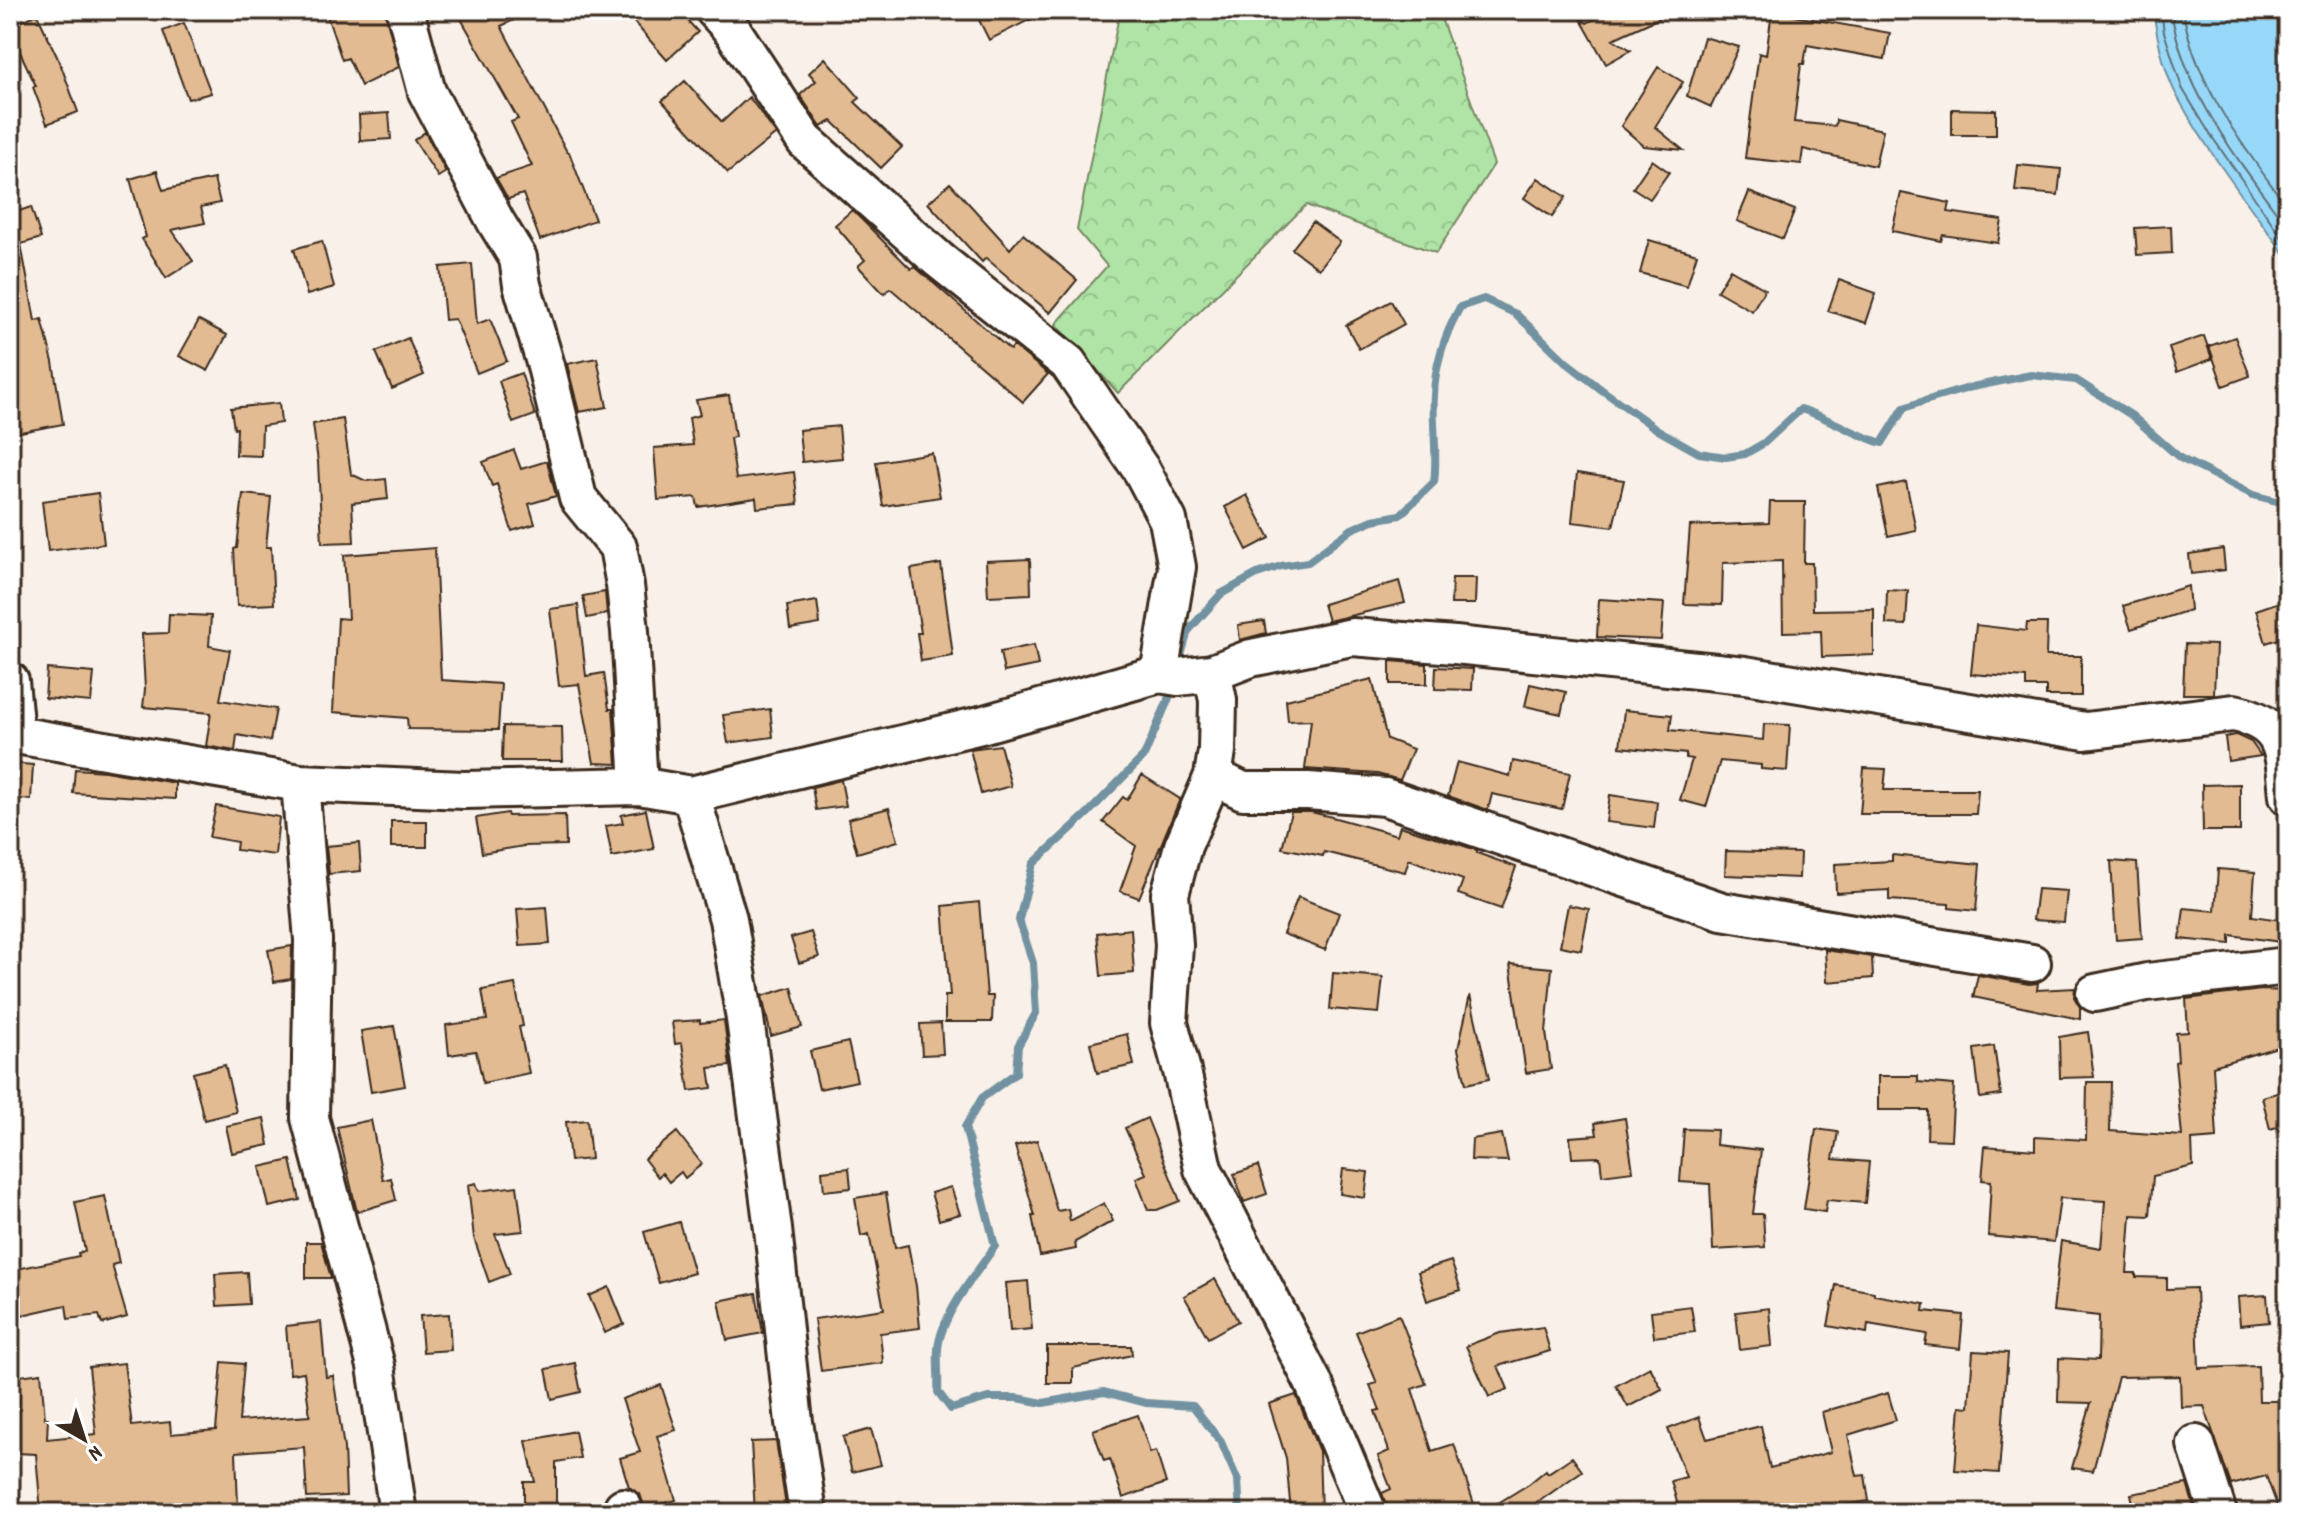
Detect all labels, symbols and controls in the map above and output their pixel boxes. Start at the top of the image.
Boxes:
north arrow [44,1399,124,1479]
text: N [80,1436,108,1467]

